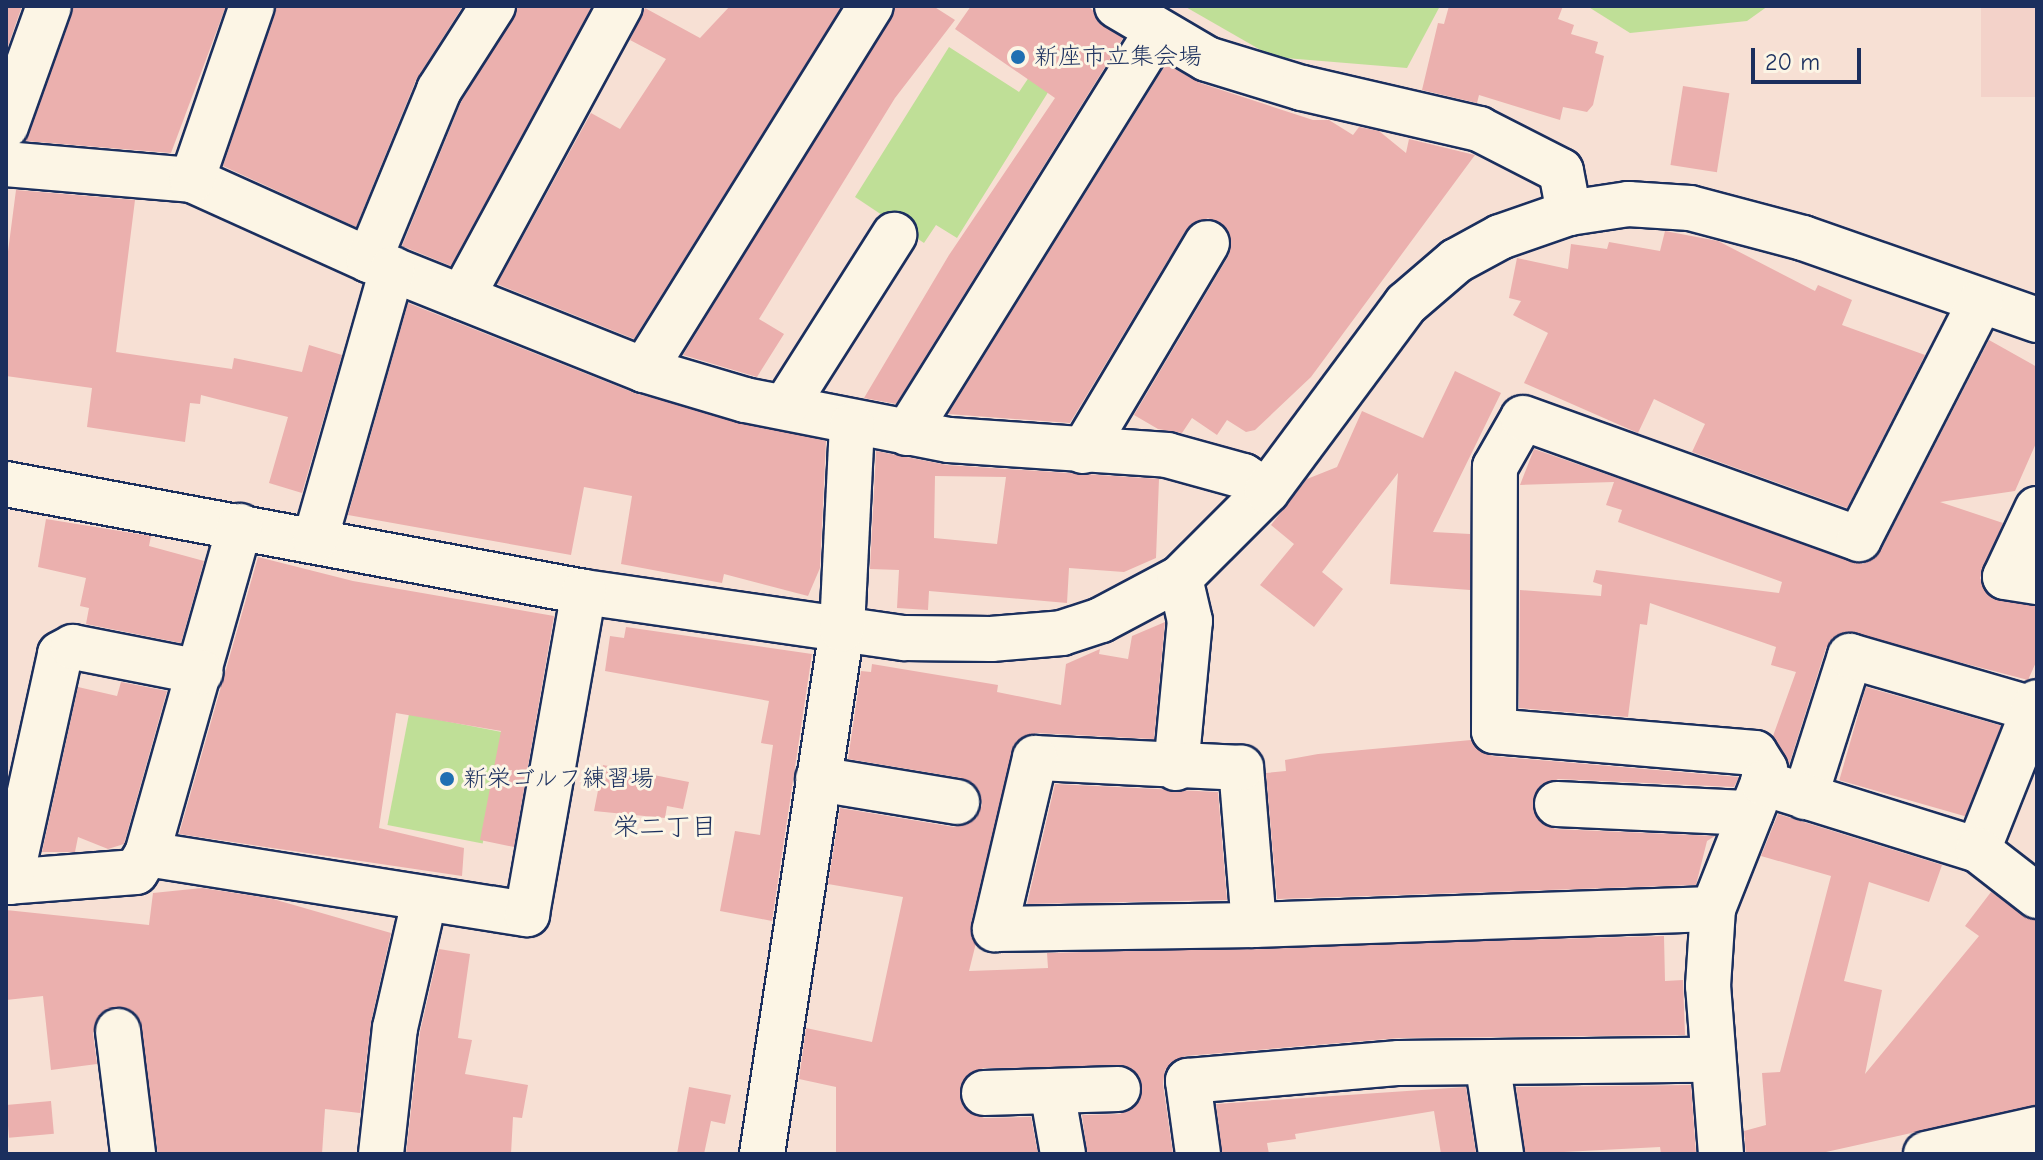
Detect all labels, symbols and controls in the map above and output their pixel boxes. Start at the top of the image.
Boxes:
scale bar [1755,32,1865,82]
place label: 新座市立集会場 [1034,43,1202,71]
marker: 新座市立集会場 [1009,48,1027,66]
text: 20 m [1765,48,1820,76]
place label: 新栄ゴルフ練習場 [463,765,655,793]
marker: 新栄ゴルフ練習場 [438,770,456,788]
district label: 栄二丁目 [613,812,717,844]

